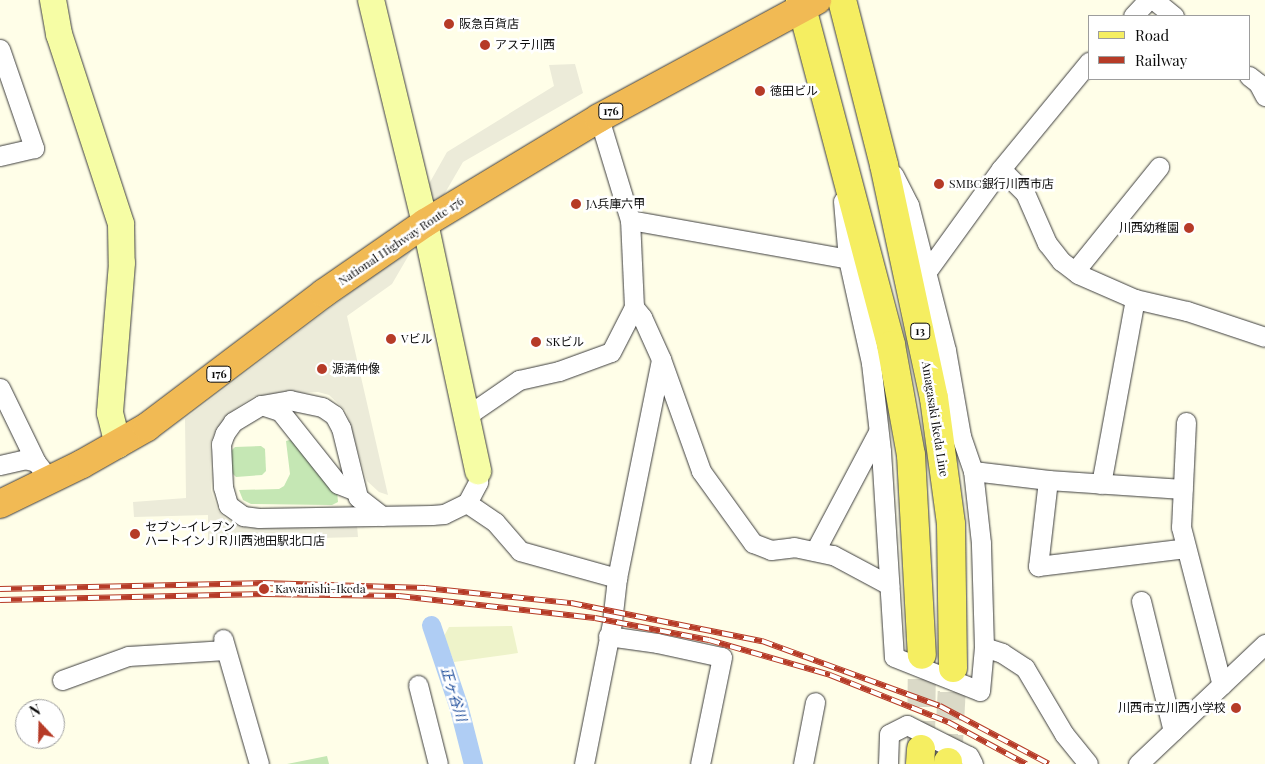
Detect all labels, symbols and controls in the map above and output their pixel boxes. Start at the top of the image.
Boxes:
legend [1088,15,1250,80]
place label: 阪急百貨店 [459,17,519,31]
marker: 阪急百貨店 [443,18,455,30]
text: Road [1135,25,1169,45]
place label: アステ川西 [495,38,555,52]
marker: アステ川西 [479,39,491,51]
text: Railway [1135,50,1187,70]
place label: 徳田ビル [770,84,818,98]
marker: 徳田ビル [754,85,766,97]
road number: 176 [597,102,625,120]
place label: SMBC銀行川西市店 [949,177,1054,191]
marker: SMBC銀行川西市店 [933,178,945,190]
street label: National Highway Route 176 [336,194,466,288]
place label: JA兵庫六甲 [586,197,645,211]
marker: JA兵庫六甲 [570,198,582,210]
place label: 川西幼稚園 [1119,221,1179,235]
marker: 川西幼稚園 [1183,222,1195,234]
road number: 13 [910,322,930,340]
place label: Vビル [401,332,433,346]
marker: Vビル [385,333,397,345]
place label: SKビル [546,335,584,349]
marker: SKビル [530,336,542,348]
street label: Amagasaki Ikeda Line [919,360,951,478]
place label: 源満仲像 [332,362,380,376]
marker: 源満仲像 [316,363,328,375]
road number: 176 [205,366,233,382]
place label: セブン-イレブン ハートインＪＲ川西池田駅北口店 [145,520,325,548]
marker: セブン-イレブン ハートインＪＲ川西池田駅北口店 [129,528,141,540]
marker: Kawanishi-Ikeda [257,582,271,596]
place label: Kawanishi-Ikeda [275,582,366,596]
water label: 正ヶ谷川 [438,665,470,723]
north arrow [15,699,65,749]
text: N [27,700,43,721]
place label: 川西市立川西小学校 [1118,701,1226,715]
marker: 川西市立川西小学校 [1230,702,1242,714]

